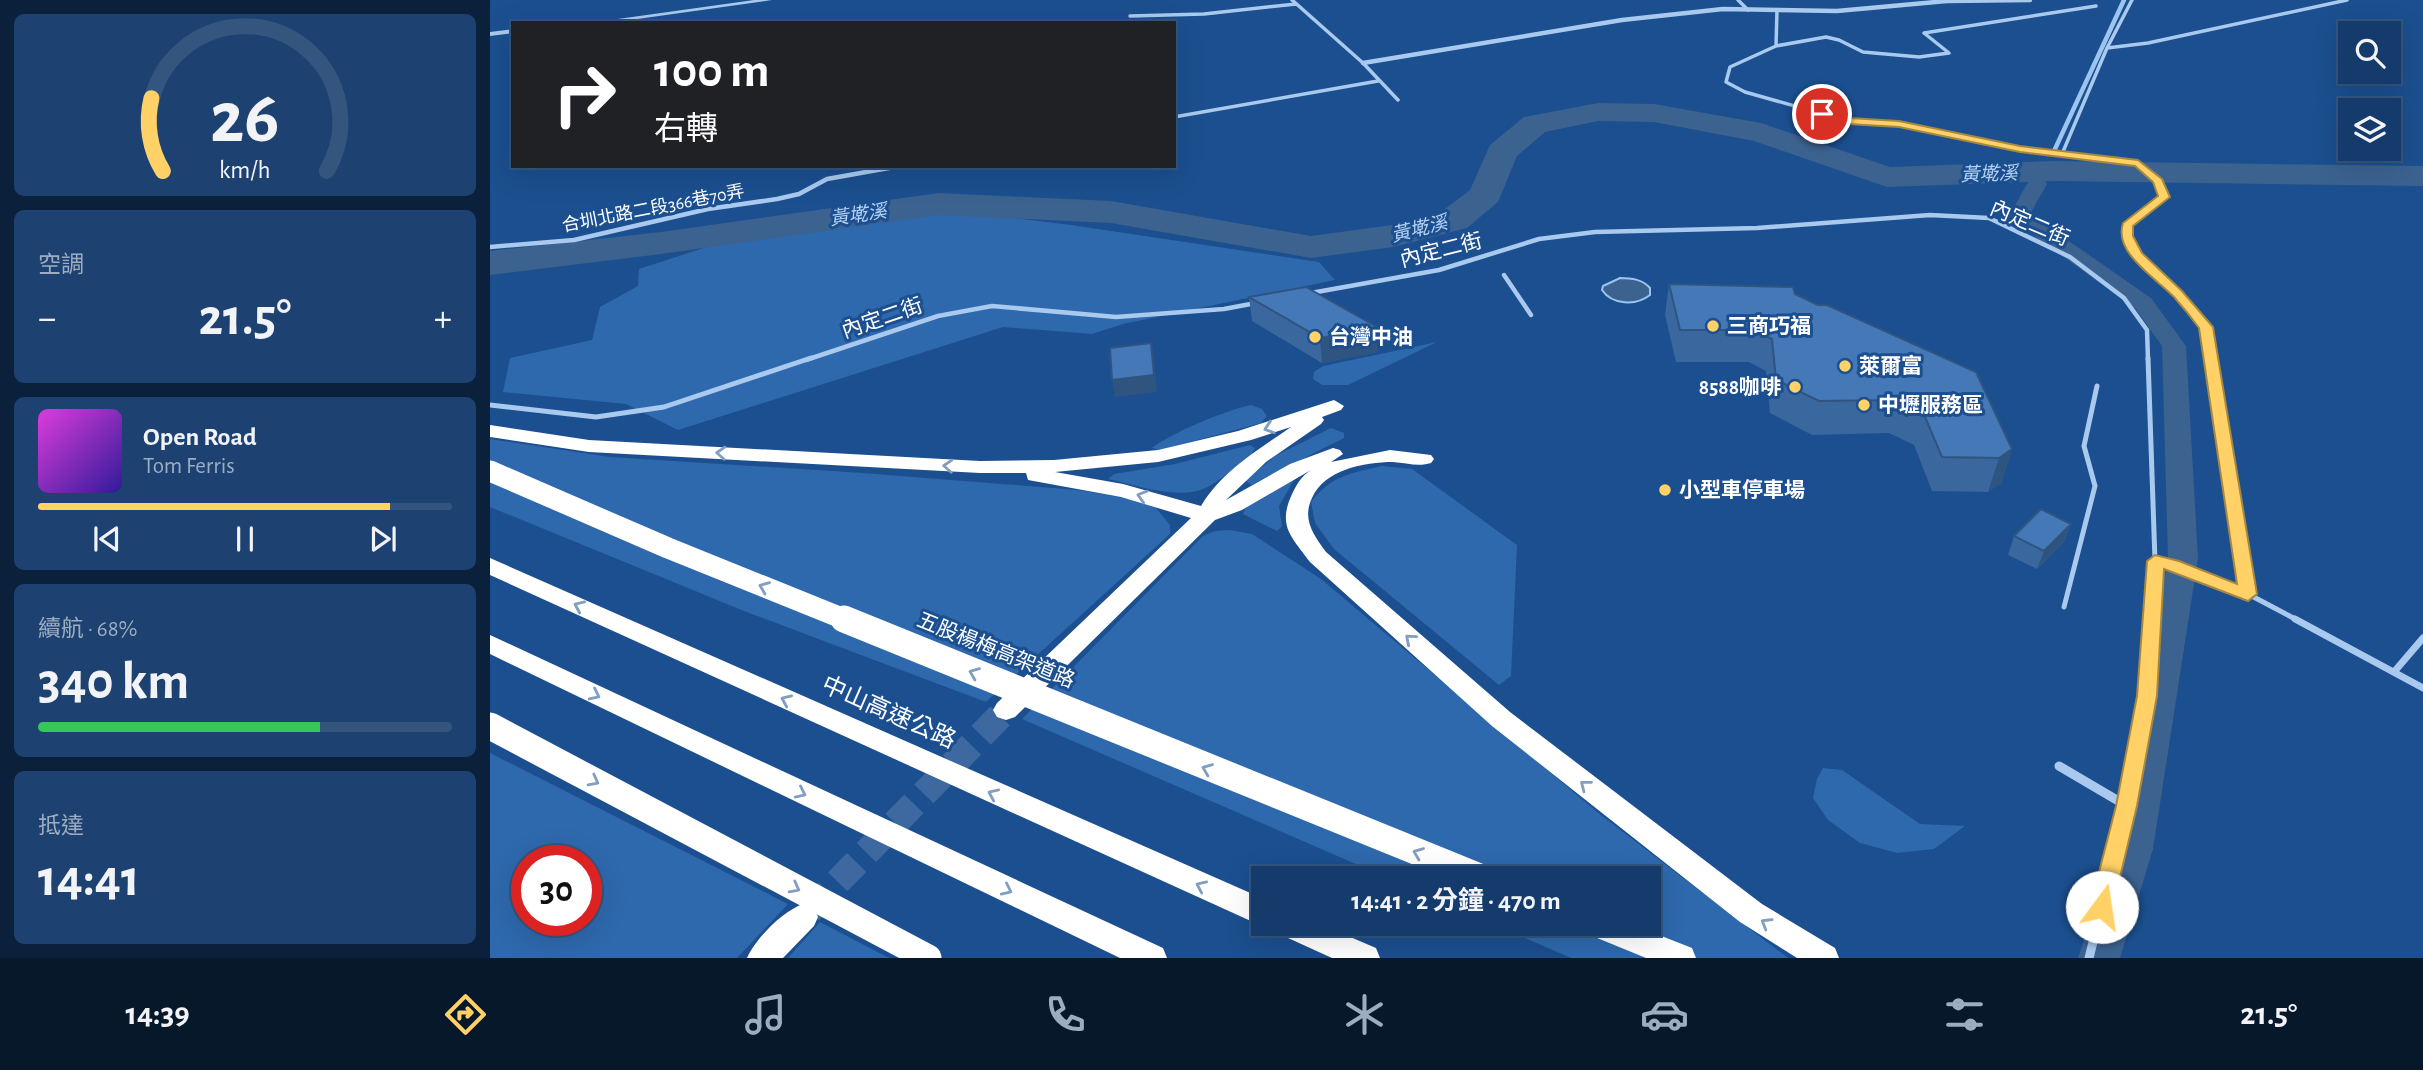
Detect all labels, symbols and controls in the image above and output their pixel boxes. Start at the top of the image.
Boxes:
map controls [2338,21,2401,161]
button: search [2338,21,2401,84]
text: 100 m [654,47,770,96]
icon: right [539,49,630,140]
text: 26 [210,83,280,156]
pin [1792,84,1852,144]
icon: arrive [1803,95,1841,133]
button: layers [2338,98,2401,161]
text: 右轉 [654,113,718,145]
text: km/h [219,158,271,183]
water label: 黃墘溪 [1960,163,2021,185]
street label: 合圳北路二段366巷70弄 [560,180,746,236]
street label: 內定二街 [1987,196,2073,250]
water label: 黃墘溪 [829,201,891,229]
water label: 黃墘溪 [1389,212,1452,246]
street label: 內定二街 [1398,229,1484,271]
text: 空調 [38,254,84,277]
text: 21.5° [199,292,291,344]
street label: 內定二街 [839,294,925,342]
text: − [38,300,56,338]
text: + [434,300,452,338]
place label: 三商巧福 [1727,314,1811,337]
marker: 三商巧福 [1705,318,1721,334]
place label: 台灣中油 [1329,325,1413,348]
marker: 台灣中油 [1307,329,1323,345]
place label: 萊爾富 [1859,354,1922,377]
marker: 萊爾富 [1837,358,1853,374]
place label: 8588咖啡 [1699,376,1781,398]
marker: 8588咖啡 [1787,379,1803,395]
place label: 中壢服務區 [1878,393,1983,416]
marker: 中壢服務區 [1856,397,1872,413]
one-way arrow [1264,420,1276,434]
text: Open Road [143,424,257,450]
one-way arrow [715,446,726,461]
text: Tom Ferris [143,455,235,478]
one-way arrow [942,458,953,473]
place label: 小型車停車場 [1679,478,1805,501]
marker: 小型車停車場 [1657,482,1673,498]
one-way arrow [1136,490,1148,505]
icon: previous [88,520,126,558]
icon: pause [226,520,264,558]
icon: next [364,520,402,558]
one-way arrow [758,581,771,595]
one-way arrow [573,600,586,614]
street label: 五股楊梅高架道路 [914,608,1078,692]
text: 續航 · 68% [38,618,138,641]
one-way arrow [1406,635,1419,647]
text: 340 km [38,656,189,708]
one-way arrow [969,668,981,682]
street label: 中山高速公路 [818,671,960,753]
one-way arrow [588,687,600,701]
one-way arrow [781,694,793,708]
one-way arrow [1202,763,1215,777]
one-way arrow [586,773,599,786]
one-way arrow [1581,780,1593,793]
one-way arrow [794,785,806,799]
one-way arrow [988,788,1000,802]
text: 抵達 [38,815,84,838]
speed limit sign: 30 [511,845,602,936]
one-way arrow [1413,848,1425,862]
text: 14:41 [38,853,140,905]
position arrow [2065,870,2139,944]
one-way arrow [788,879,800,893]
one-way arrow [1196,880,1208,894]
one-way arrow [1000,881,1012,895]
text: 14:41 · 2 分鐘 · 470 m [1351,888,1561,914]
one-way arrow [1760,918,1773,931]
icon: directions [441,990,490,1039]
icon: music [741,990,790,1039]
icon: phone [1041,990,1090,1039]
icon: climate [1340,990,1389,1039]
icon: car [1640,990,1689,1039]
icon: filters [1940,990,1989,1039]
text: 14:39 [125,998,190,1030]
text: 21.5° [2240,998,2297,1030]

